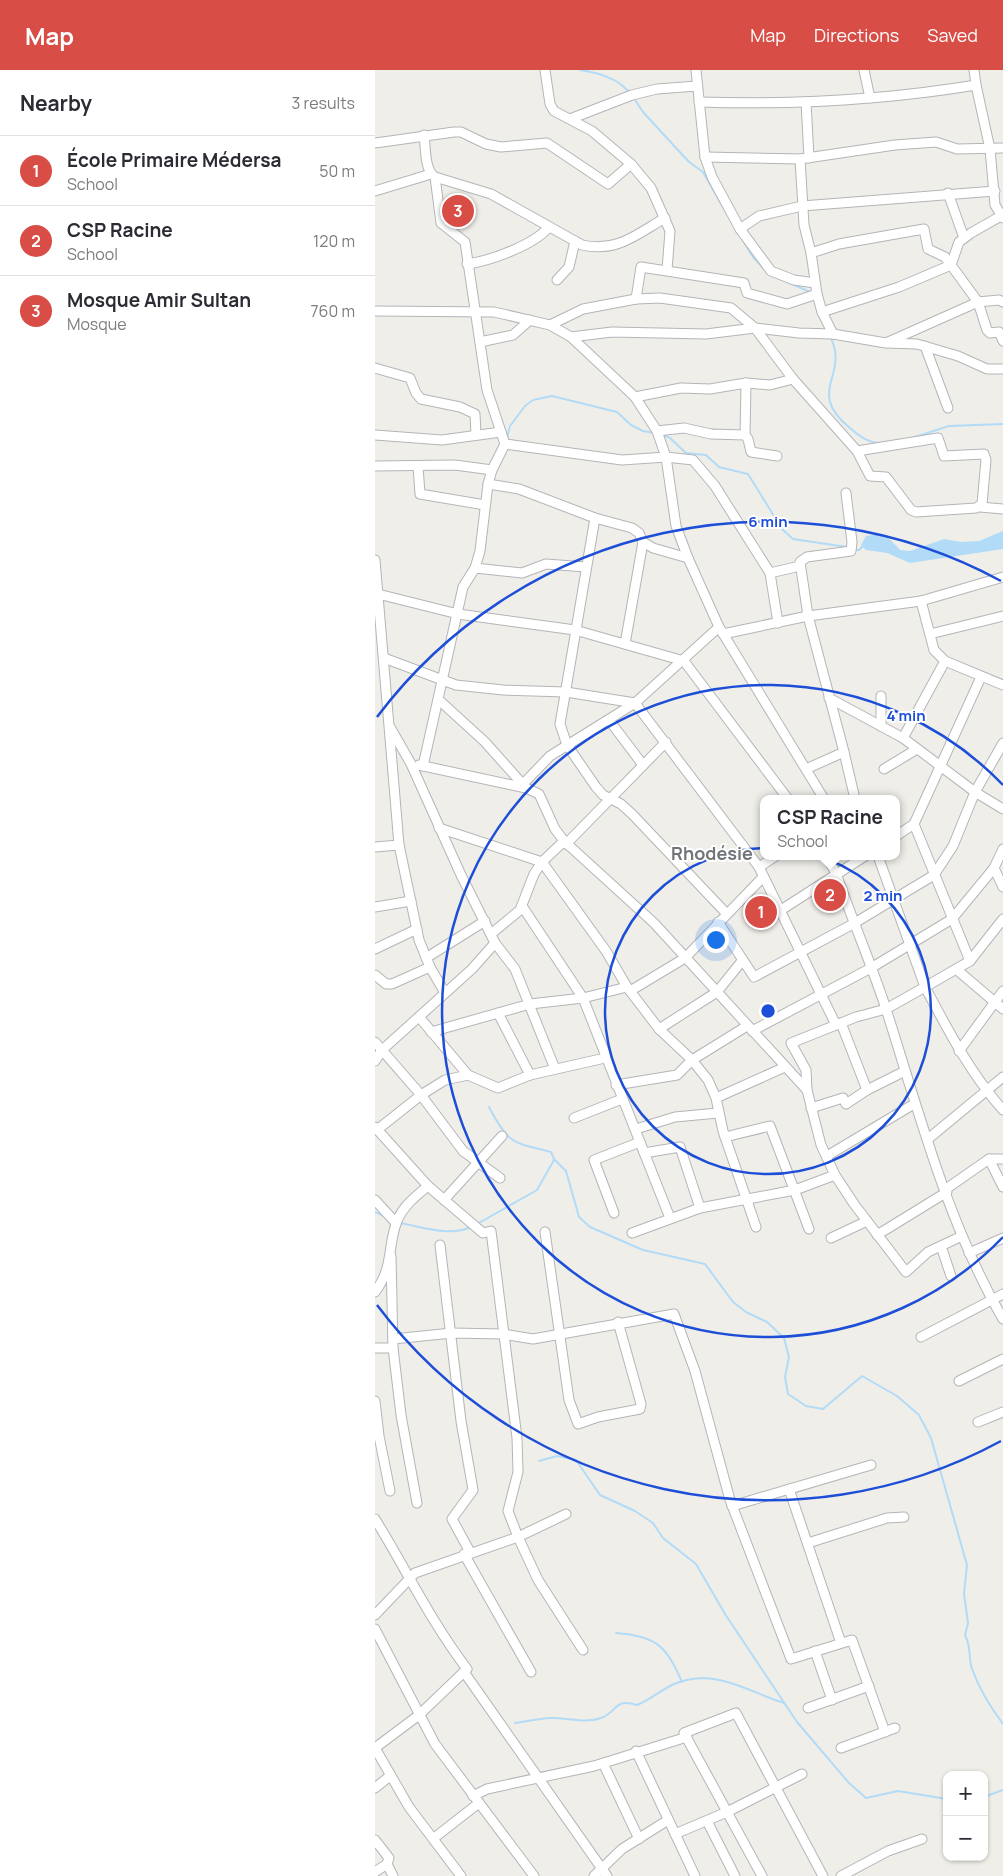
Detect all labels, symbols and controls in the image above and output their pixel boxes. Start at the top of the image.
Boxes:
text: Map [25,19,74,52]
text: Map [750,23,786,47]
text: Directions [814,23,899,47]
text: Saved [927,23,978,47]
text: Nearby [20,89,92,117]
text: 3 results [292,92,355,114]
text: École Primaire Médersa [67,147,281,173]
text: 1 [32,160,40,182]
text: 50 m [319,160,355,182]
text: School [67,173,118,195]
pin: 3 [442,192,474,230]
text: CSP Racine [67,217,173,243]
text: 2 [31,230,41,252]
text: 120 m [313,230,355,252]
text: School [67,243,118,265]
text: Mosque Amir Sultan [67,287,251,313]
text: 3 [31,300,41,322]
text: 760 m [311,300,355,322]
text: Mosque [67,313,127,335]
text: 6 min [748,511,788,532]
text: 4 min [886,705,926,726]
popup [760,795,900,860]
text: CSP Racine [777,804,883,830]
text: School [777,830,828,852]
district label: Rhodésie [671,841,753,865]
pin: 2 [814,876,846,914]
text: 2 min [863,885,903,906]
pin: 1 [745,893,777,931]
your location [703,927,729,953]
centre of rings [759,1002,777,1020]
map controls [943,1771,988,1861]
button: + [943,1771,988,1816]
button: − [943,1816,988,1861]

